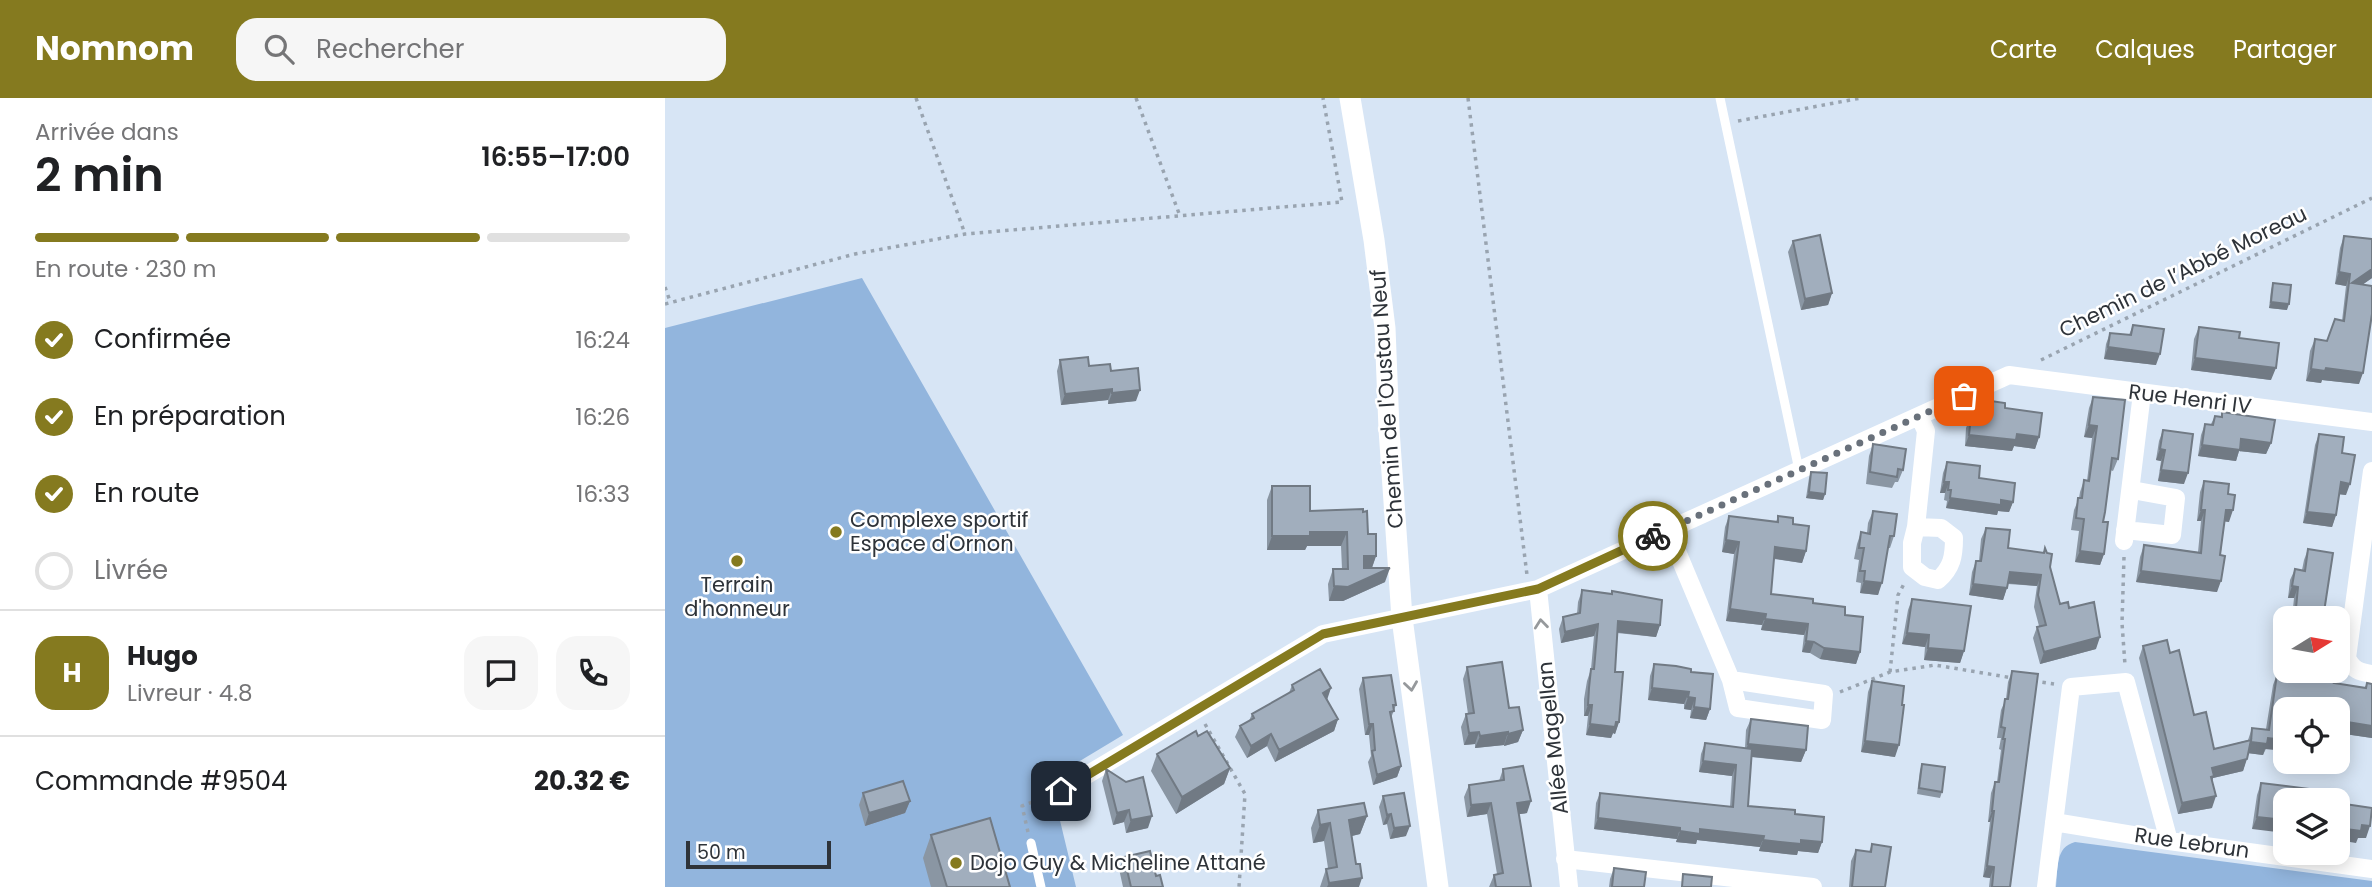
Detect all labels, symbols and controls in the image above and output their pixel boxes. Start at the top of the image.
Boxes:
search box [236,18,726,81]
text: Nomnom [35,25,194,72]
icon: search [260,30,298,68]
text: Rechercher [316,31,464,67]
text: Carte [1990,33,2057,66]
text: Calques [2095,33,2195,66]
text: Partager [2233,33,2337,66]
text: Arrivée dans [35,116,179,148]
text: 16:55–17:00 [481,139,630,175]
text: 2 min [35,143,164,207]
street label: Chemin de l’Abbé Moreau [2054,199,2312,344]
text: En route · 230 m [35,253,217,285]
street label: Chemin de l'Oustau Neuf [1363,268,1410,530]
icon: check [35,321,73,359]
text: Confirmée [94,321,231,357]
text: 16:24 [575,324,630,356]
pin [1934,366,1994,426]
icon: bag [1945,377,1983,415]
street label: Rue Henri IV [2127,377,2253,420]
icon: check [35,398,73,436]
text: En préparation [94,398,286,434]
text: 16:26 [575,401,630,433]
icon: check [35,475,73,513]
text: En route [94,475,199,511]
text: 16:33 [576,478,630,510]
courier [1618,501,1688,571]
place label: Complexe sportif Espace d'Ornon [850,505,1029,558]
icon: bike [1634,517,1672,555]
marker: Complexe sportif Espace d'Ornon [828,524,844,540]
text: Livrée [94,552,168,588]
marker: Terrain d'honneur [729,553,745,569]
place label: Terrain d'honneur [684,570,790,623]
north arrow [2273,606,2350,682]
map controls [2273,606,2350,865]
one-way arrow [1534,618,1549,630]
button: chat [464,636,538,710]
button: phone [556,636,630,710]
text: Hugo [127,638,198,674]
text: H [62,655,82,691]
street label: Allée Magellan [1530,660,1575,816]
text: Livreur · 4.8 [127,677,253,709]
one-way arrow [1404,680,1419,692]
button: locate [2273,697,2350,774]
pin [1031,761,1091,821]
text: Commande #9504 [35,763,287,799]
text: 20.32 € [534,763,630,799]
icon: home [1042,772,1080,810]
button: layers [2273,788,2350,865]
street label: Rue Lebrun [2133,820,2251,865]
scale bar [686,838,831,870]
text: 50 m [697,839,746,866]
place label: Dojo Guy & Micheline Attané [970,848,1266,877]
marker: Dojo Guy & Micheline Attané [948,855,964,871]

